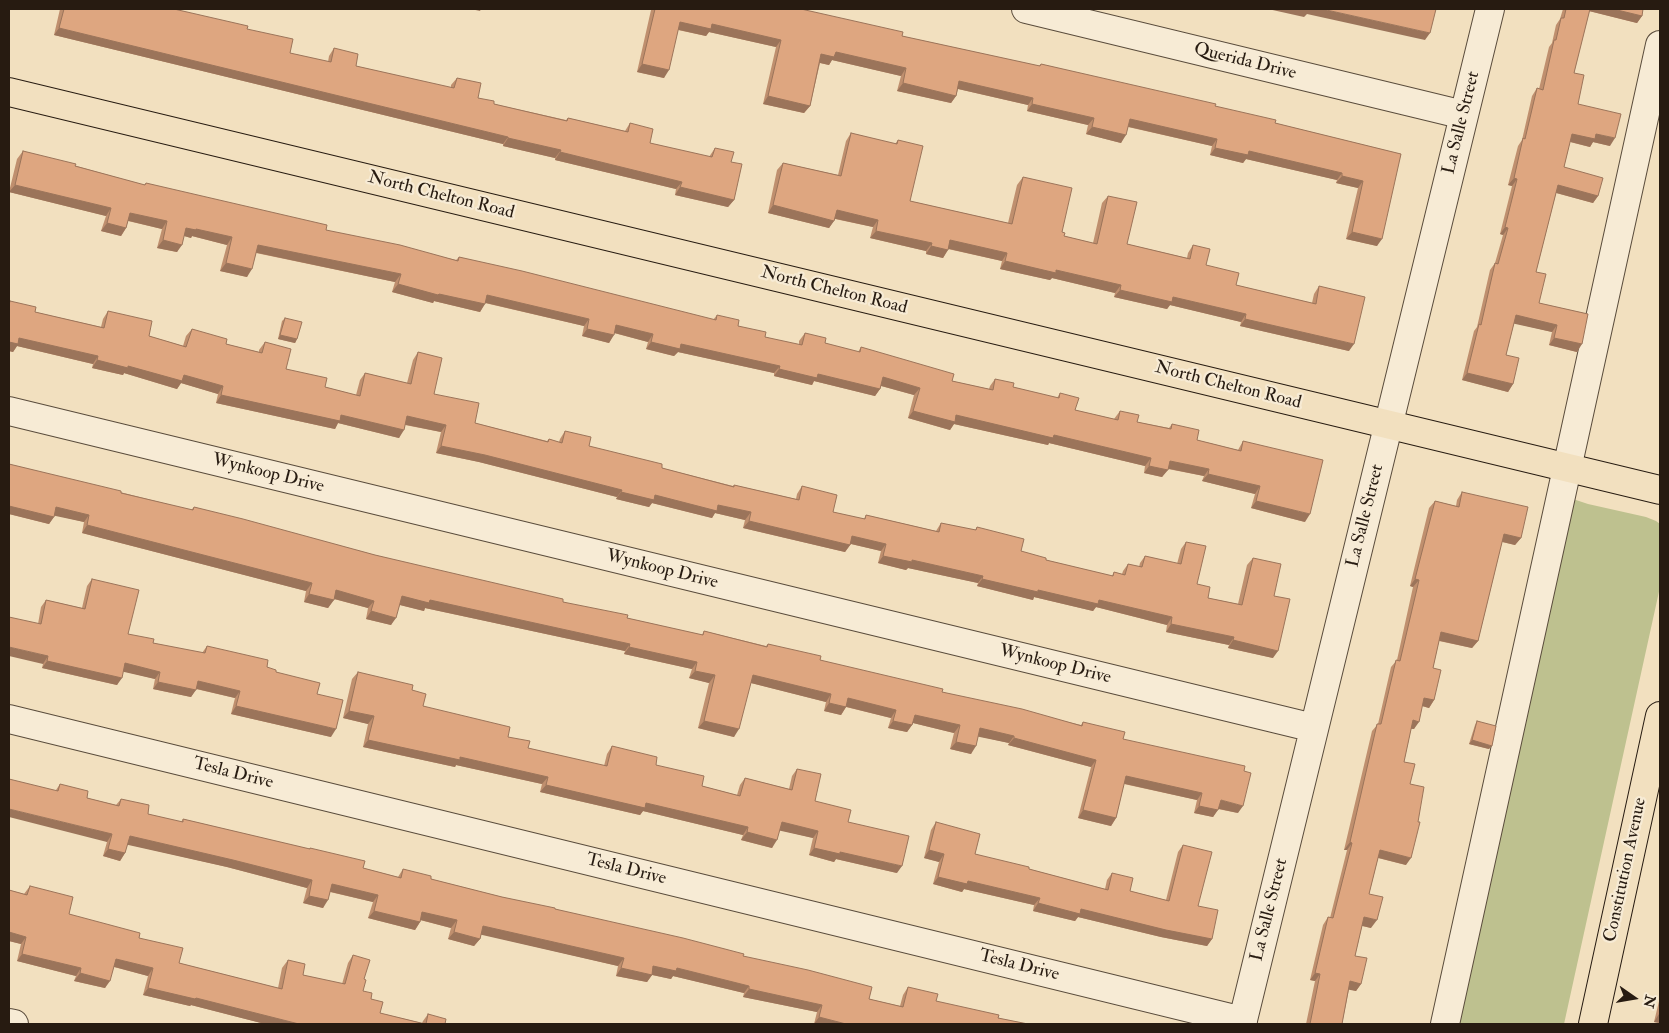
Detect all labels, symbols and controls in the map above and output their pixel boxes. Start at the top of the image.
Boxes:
street label: Querida Drive [1192,39,1298,85]
street label: La Salle Street [1439,69,1485,177]
street label: North Chelton Road [366,167,516,225]
street label: North Chelton Road [759,262,909,320]
street label: North Chelton Road [1153,357,1303,415]
street label: Wynkoop Drive [210,450,326,498]
street label: La Salle Street [1343,462,1389,570]
street label: Wynkoop Drive [604,546,720,594]
street label: Wynkoop Drive [997,641,1113,689]
street label: Tesla Drive [191,754,275,794]
street label: Constitution Avenue [1600,796,1652,944]
street label: Tesla Drive [584,850,668,890]
street label: La Salle Street [1247,856,1293,964]
street label: Tesla Drive [977,946,1061,986]
north arrow [1609,973,1659,1023]
text: N [1639,993,1659,1010]

